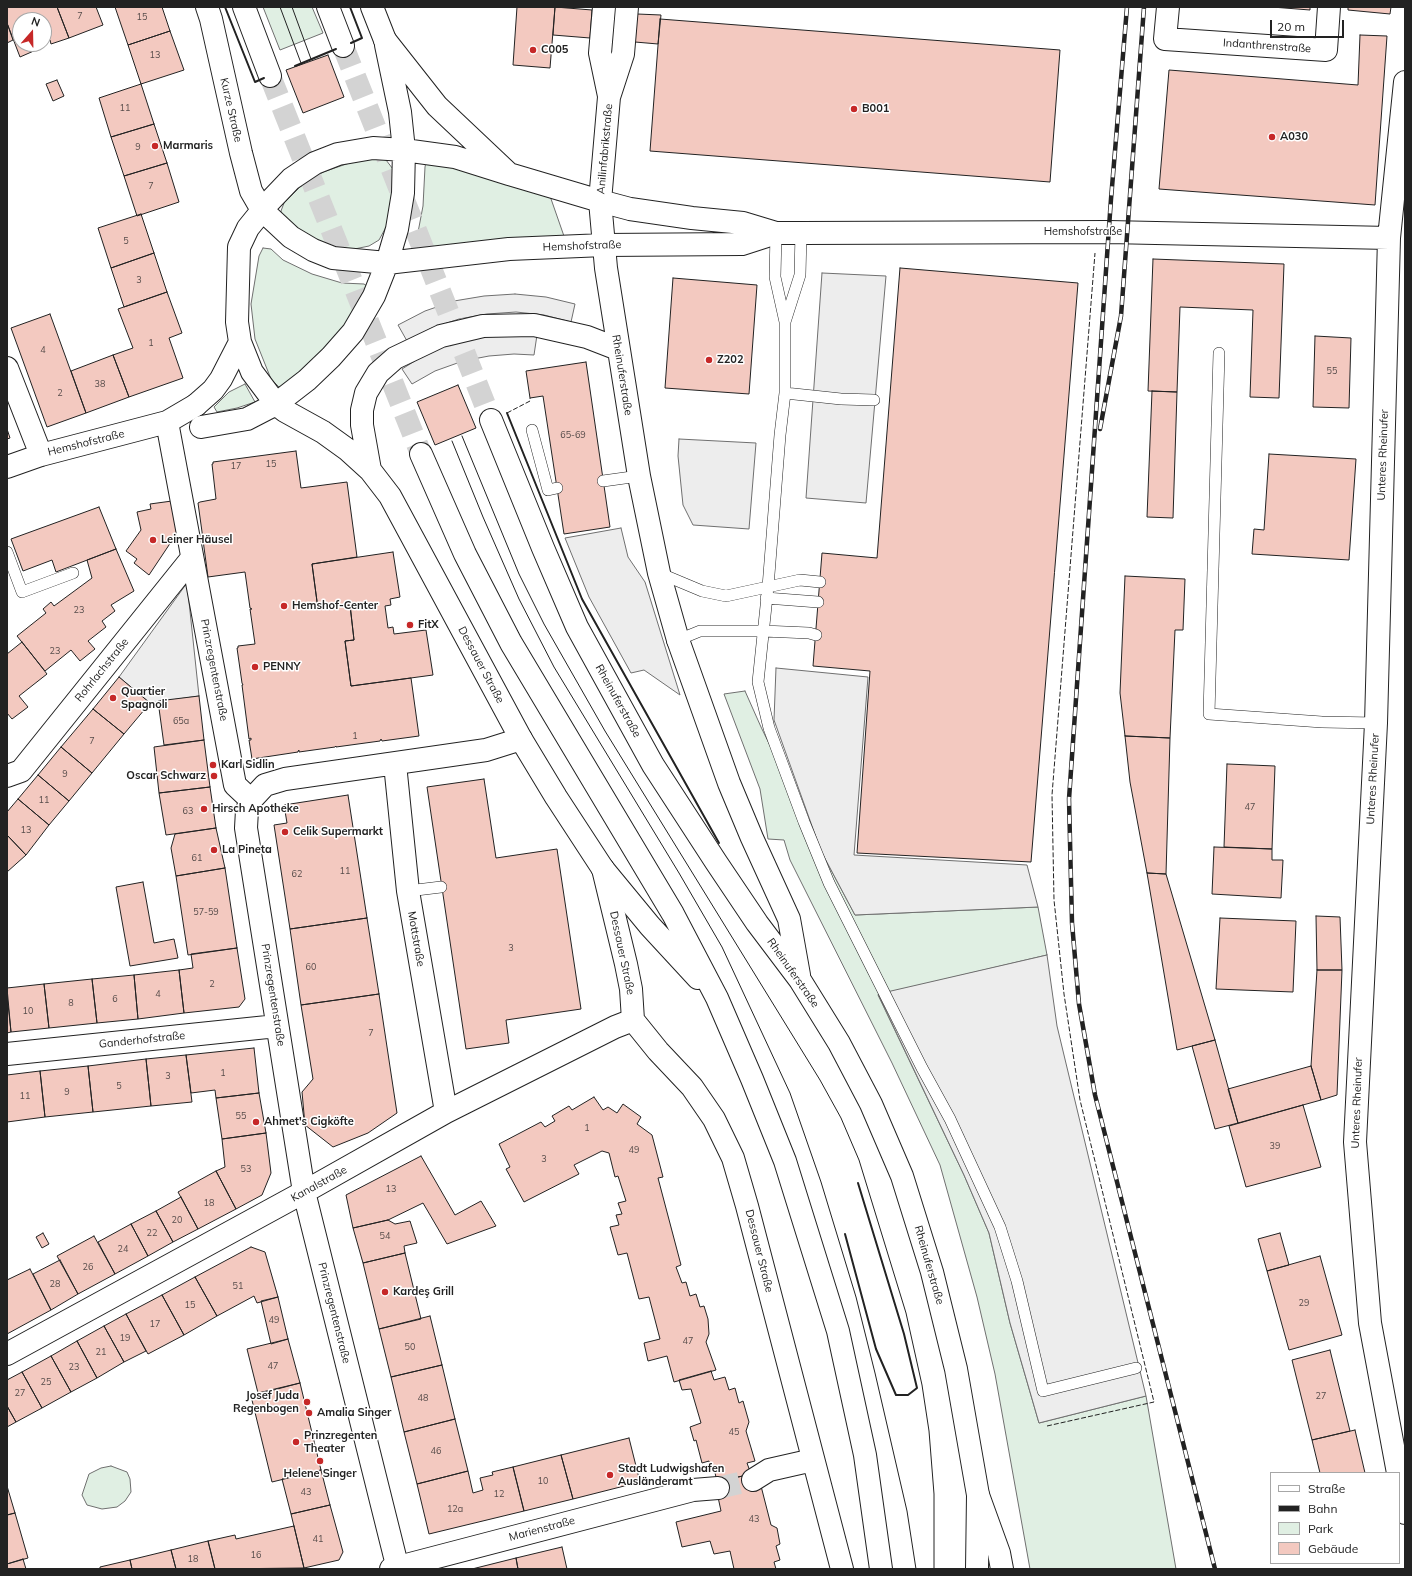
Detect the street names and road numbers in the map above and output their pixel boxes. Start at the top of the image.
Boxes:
street label: Indanthrenstraße [1222,36,1312,56]
street label: Kurze Straße [217,76,245,144]
street label: Anilinfabrikstraße [594,103,616,195]
street label: Hemshofstraße [1044,225,1122,239]
street label: Hemshofstraße [542,238,622,254]
street label: Rheinuferstraße [609,334,635,416]
street label: Unteres Rheinufer [1375,409,1391,501]
street label: Hemshofstraße [46,427,126,459]
street label: Prinzregentenstraße [198,618,230,722]
street label: Dessauer Straße [455,624,507,706]
street label: Rohrlachstraße [72,636,132,704]
street label: Rheinuferstraße [592,662,644,740]
street label: Unteres Rheinufer [1364,733,1382,825]
street label: Mottstraße [405,910,427,968]
street label: Dessauer Straße [607,910,637,996]
street label: Rheinuferstraße [764,936,822,1010]
street label: Prinzregentenstraße [258,943,288,1047]
street label: Ganderhofstraße [98,1029,186,1051]
street label: Unteres Rheinufer [1349,1057,1365,1149]
street label: Kanalstraße [289,1163,349,1205]
street label: Dessauer Straße [742,1208,776,1294]
street label: Rheinuferstraße [911,1224,947,1306]
street label: Prinzregentenstraße [315,1261,353,1365]
street label: Marienstraße [508,1514,576,1544]

